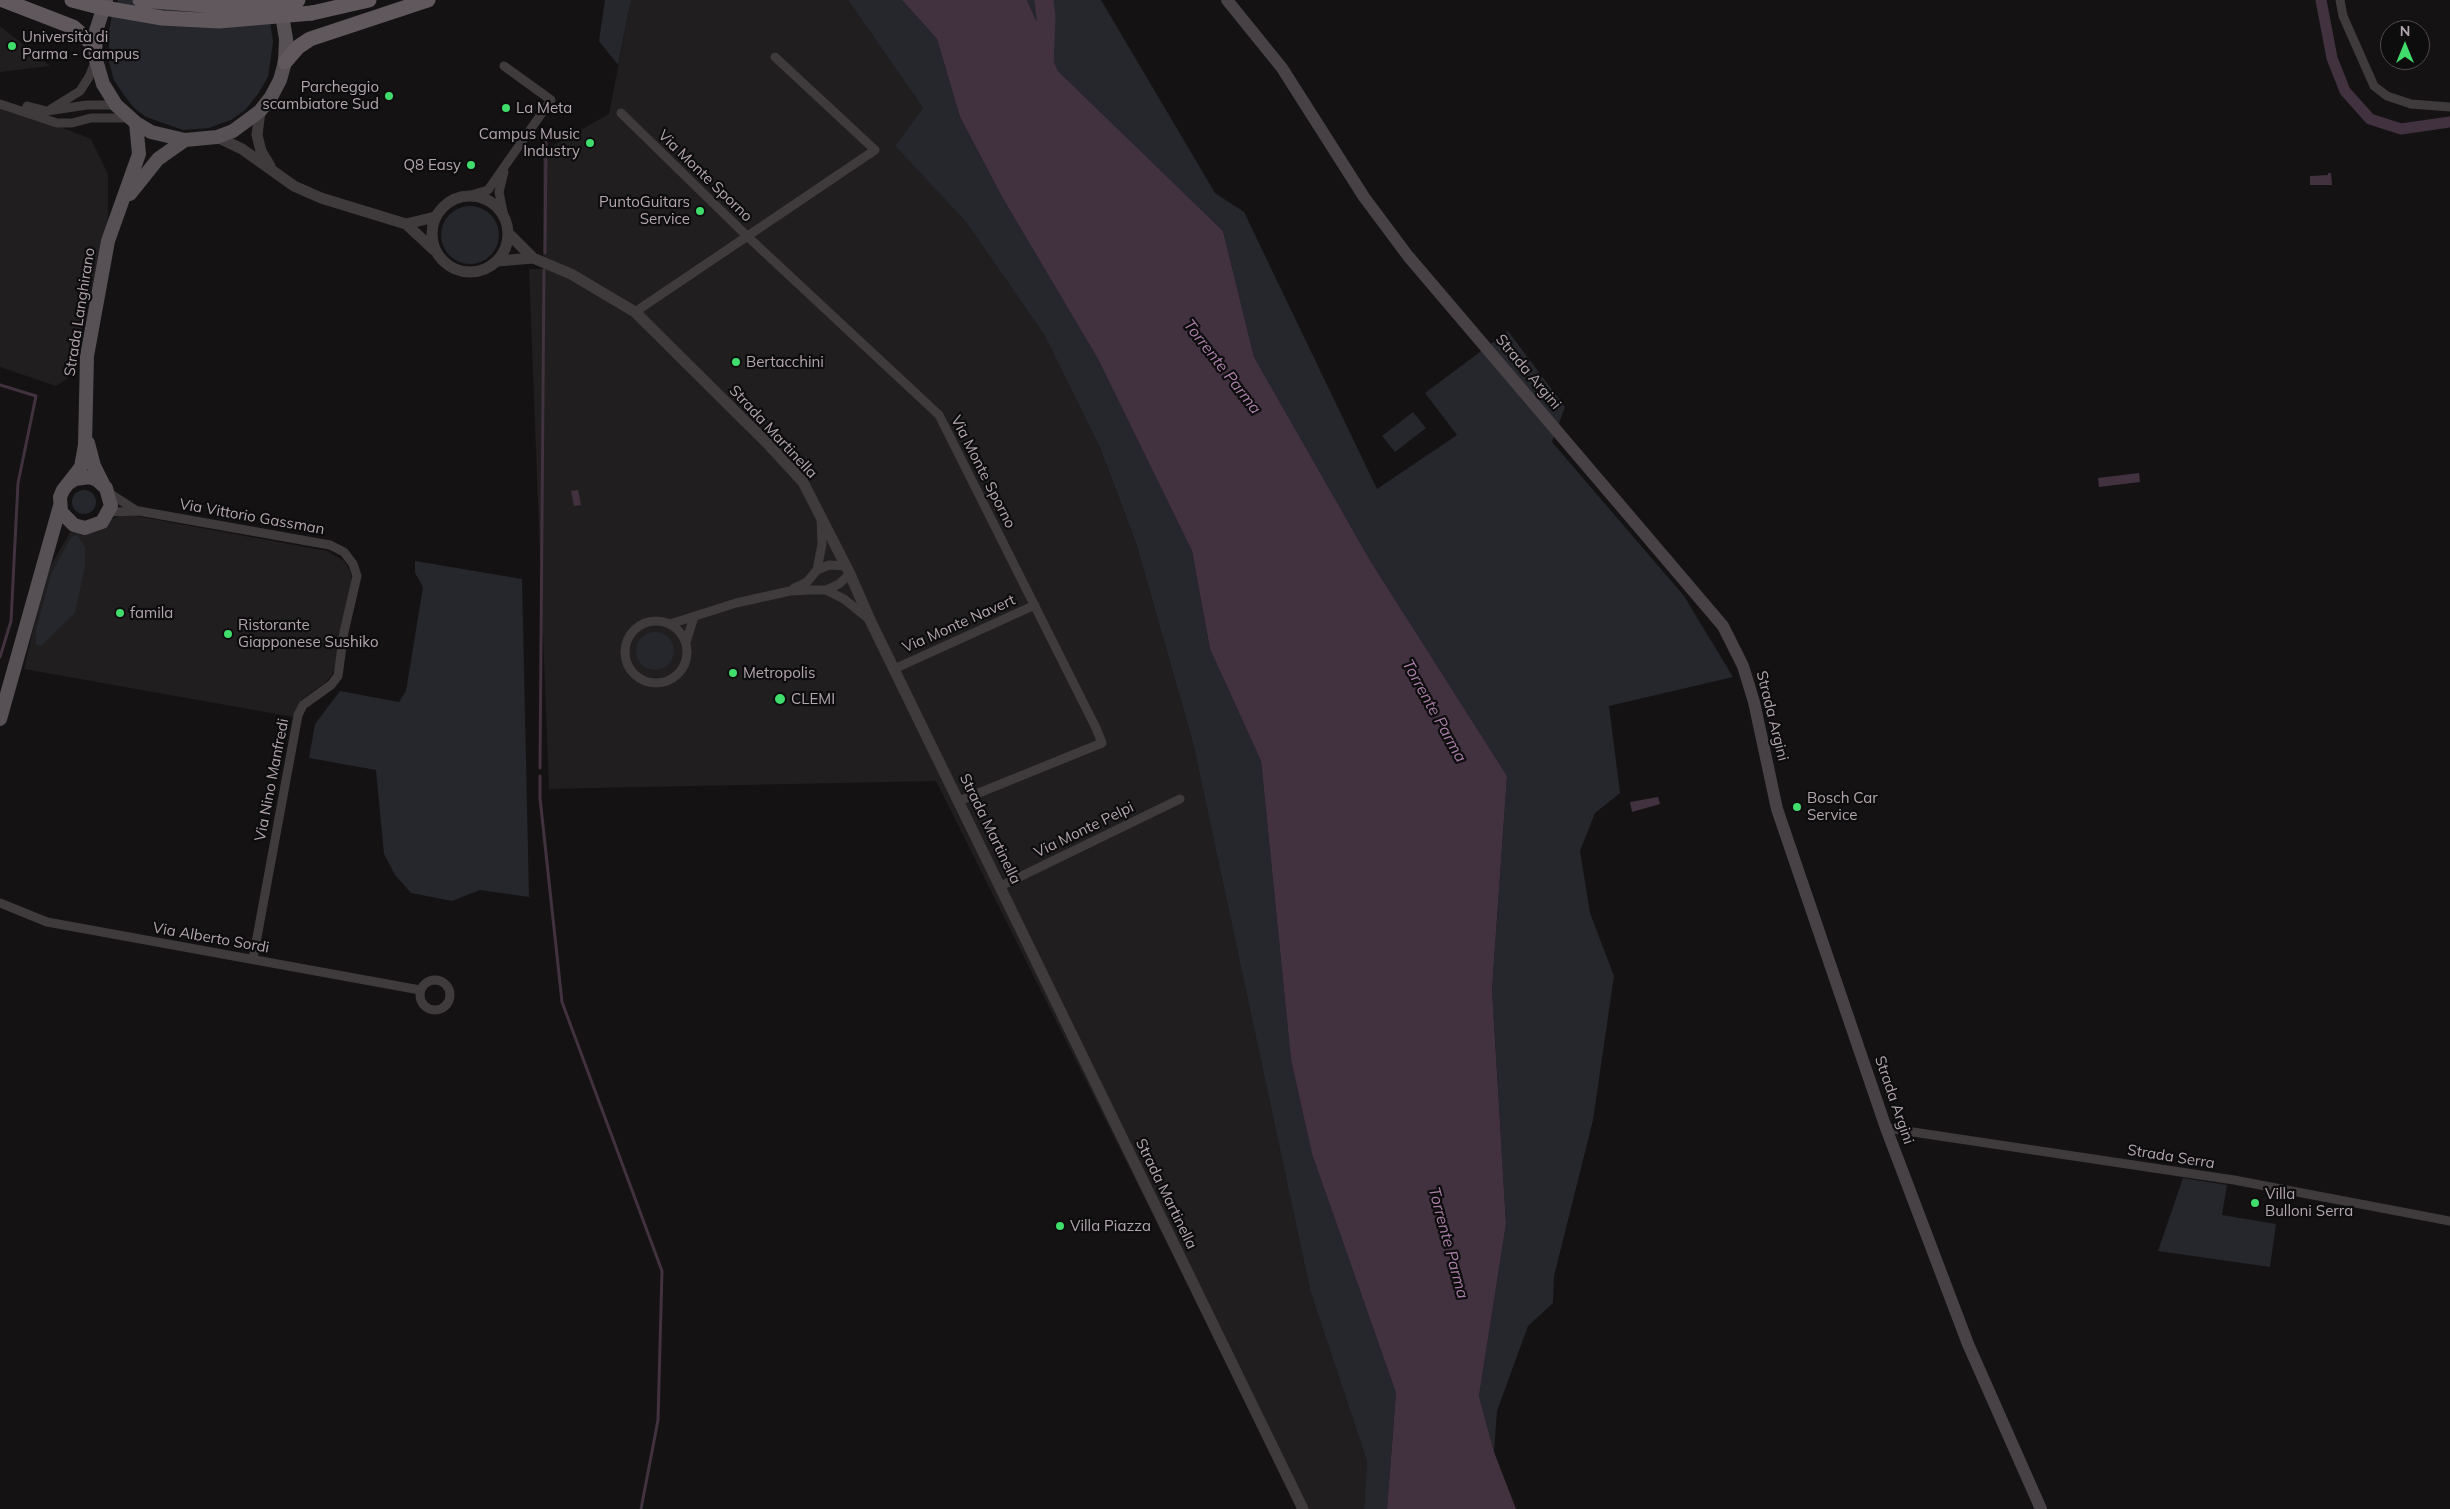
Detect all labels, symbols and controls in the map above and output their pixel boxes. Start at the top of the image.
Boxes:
north arrow [2380,20,2430,70]
text: N [2400,22,2410,40]
place label: Università di Parma - Campus [22,28,140,63]
marker: Università di Parma - Campus [6,40,18,52]
place label: Parcheggio scambiatore Sud [262,78,379,113]
marker: Parcheggio scambiatore Sud [383,90,395,102]
place label: La Meta [516,99,572,117]
marker: La Meta [500,102,512,114]
place label: Campus Music Industry [479,125,580,160]
street label: Via Monte Sporno [654,126,756,226]
marker: Campus Music Industry [584,137,596,149]
place label: Q8 Easy [404,156,461,174]
marker: Q8 Easy [465,159,477,171]
place label: PuntoGuitars Service [599,193,690,228]
marker: PuntoGuitars Service [694,205,706,217]
street label: Strada Langhirano [61,246,99,378]
water label: Torrente Parma [1179,316,1265,418]
street label: Strada Argini [1491,331,1565,413]
place label: Bertacchini [746,353,824,371]
marker: Bertacchini [730,356,742,368]
street label: Strada Martinella [725,382,821,482]
street label: Via Monte Sporno [947,413,1019,531]
street label: Via Vittorio Gassman [178,495,326,539]
street label: Via Monte Navert [900,591,1018,657]
place label: famila [130,604,173,622]
marker: famila [114,607,126,619]
place label: Ristorante Giapponese Sushiko [238,616,378,651]
marker: Ristorante Giapponese Sushiko [222,628,234,640]
water label: Torrente Parma [1398,656,1470,766]
place label: Metropolis [743,664,815,682]
marker: Metropolis [727,667,739,679]
street label: Strada Argini [1752,669,1792,763]
place label: CLEMI [791,690,835,708]
marker: CLEMI [773,692,787,706]
street label: Via Nino Manfredi [251,717,293,843]
street label: Strada Martinella [956,771,1024,887]
place label: Bosch Car Service [1807,789,1878,824]
street label: Via Monte Pelpi [1031,798,1137,862]
marker: Bosch Car Service [1791,801,1803,813]
street label: Via Alberto Sordi [151,919,271,957]
street label: Strada Argini [1870,1053,1918,1147]
street label: Strada Martinella [1132,1136,1200,1252]
street label: Strada Serra [2126,1141,2216,1173]
water label: Torrente Parma [1424,1185,1472,1301]
place label: Villa Bulloni Serra [2265,1185,2353,1220]
marker: Villa Bulloni Serra [2249,1197,2261,1209]
place label: Villa Piazza [1070,1217,1151,1235]
marker: Villa Piazza [1054,1220,1066,1232]

